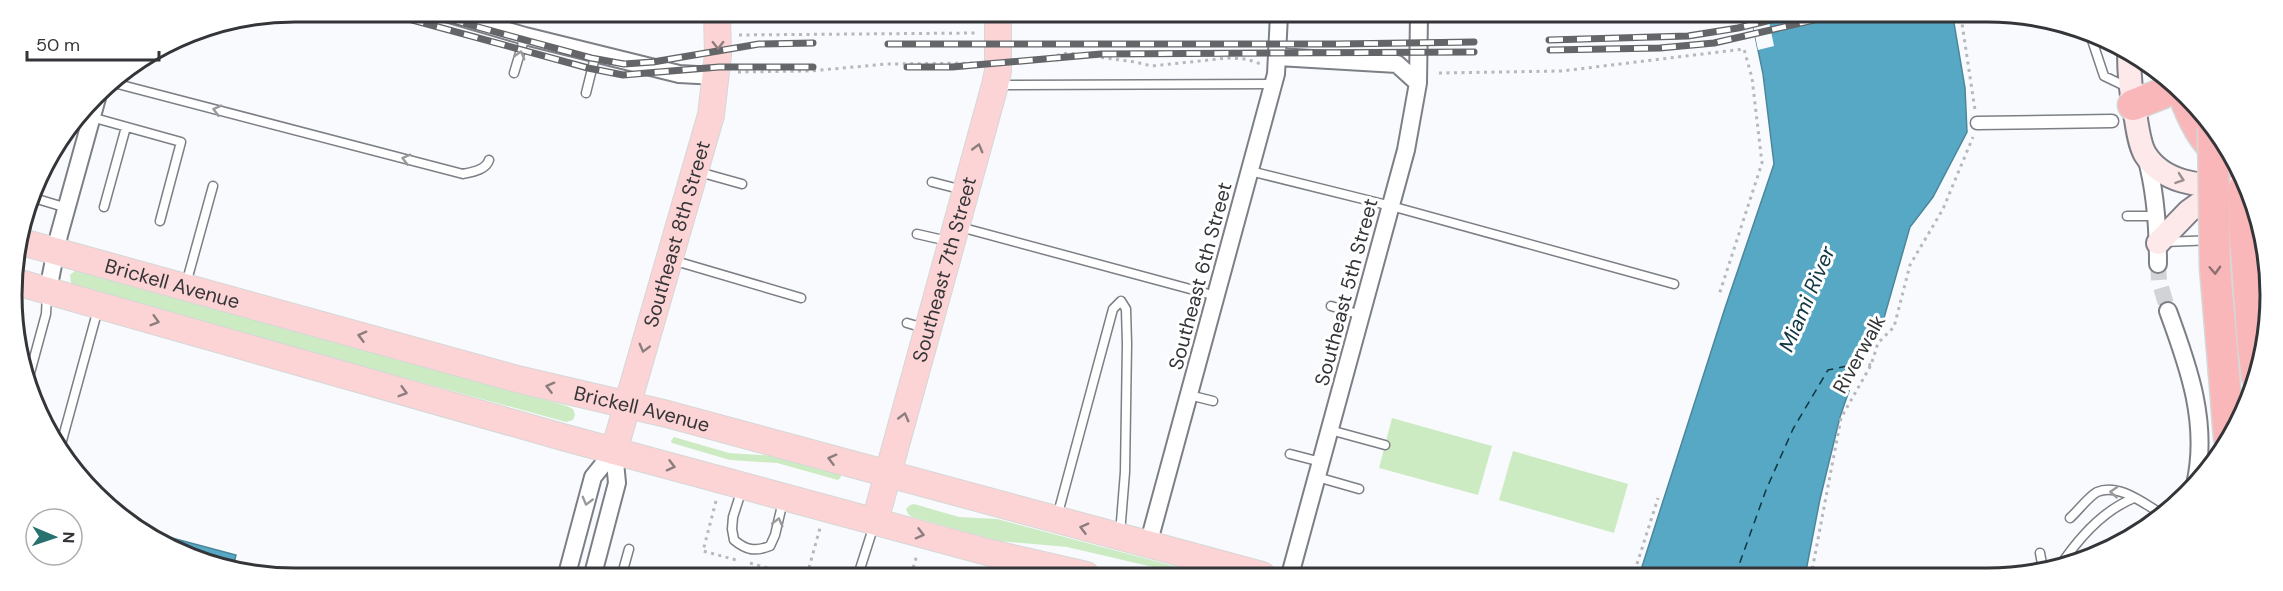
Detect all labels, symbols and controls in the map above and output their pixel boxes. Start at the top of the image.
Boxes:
scale bar [27,24,159,62]
text: 50 m [36,33,80,57]
one-way arrow [712,40,724,49]
one-way arrow [513,50,525,60]
one-way arrow [213,105,223,117]
street label: Southeast 8th Street [637,137,716,330]
one-way arrow [971,144,983,154]
one-way arrow [401,154,412,166]
one-way arrow [2174,172,2185,185]
street label: Southeast 7th Street [906,173,982,365]
street label: Southeast 6th Street [1162,179,1238,373]
street label: Southeast 5th Street [1308,195,1384,388]
water label: Miami River [1772,241,1842,356]
street label: Brickell Avenue [102,253,243,315]
one-way arrow [2209,266,2222,275]
street label: Riverwalk [1827,310,1891,398]
one-way arrow [149,314,160,326]
one-way arrow [357,331,368,343]
one-way arrow [639,342,651,353]
street label: Brickell Avenue [572,380,713,438]
one-way arrow [545,382,555,395]
one-way arrow [397,385,408,397]
one-way arrow [897,413,910,423]
one-way arrow [827,454,838,466]
one-way arrow [665,459,676,471]
one-way arrow [2109,486,2118,499]
one-way arrow [581,496,594,506]
north arrow [24,507,84,567]
one-way arrow [770,517,783,527]
one-way arrow [1079,522,1089,535]
one-way arrow [915,526,925,539]
text: N [58,531,79,544]

